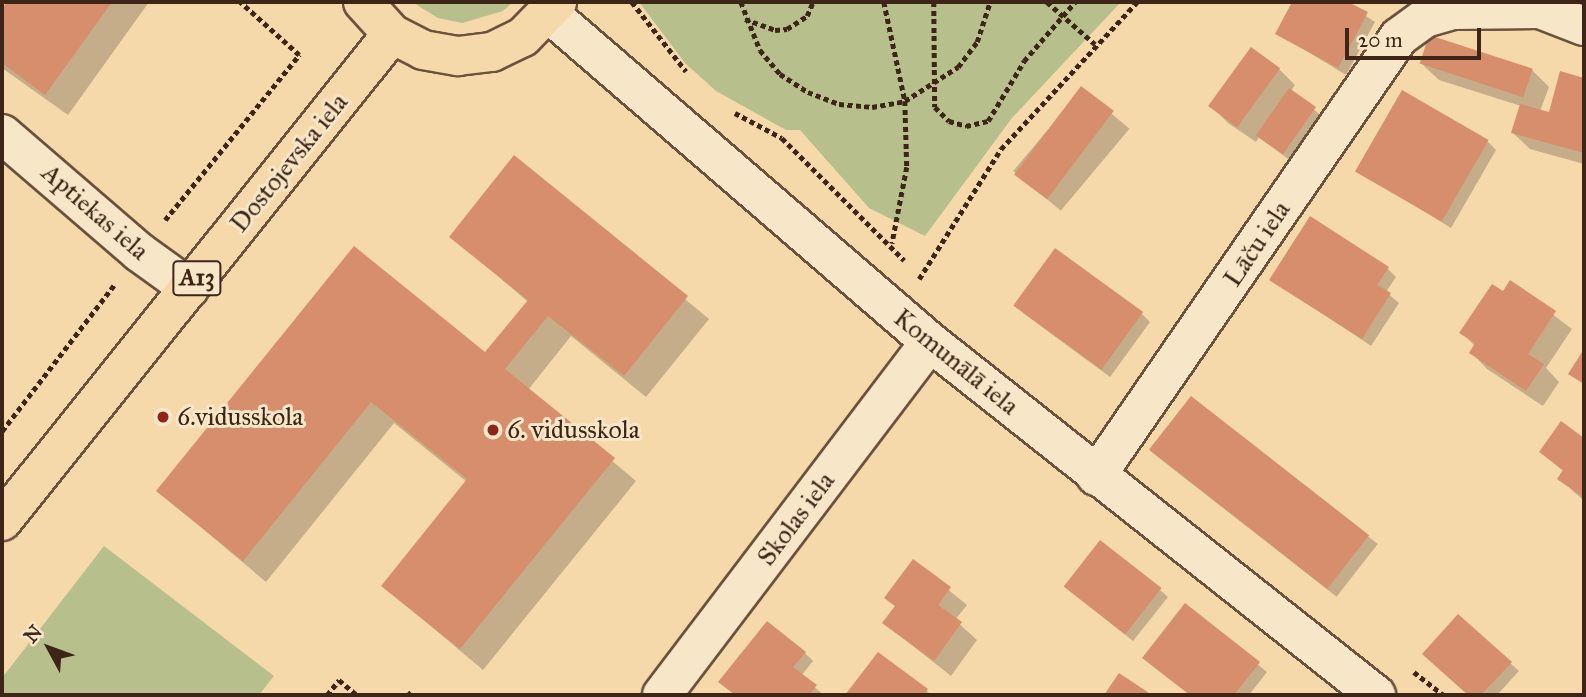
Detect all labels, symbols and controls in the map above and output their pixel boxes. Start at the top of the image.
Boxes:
scale bar [1348,14,1484,58]
text: 20 m [1358,27,1403,53]
street label: Dostojevska iela [224,87,354,239]
street label: Aptiekas iela [35,157,155,267]
street label: Lāču iela [1217,195,1297,293]
road number: A13 [171,258,223,298]
street label: Komunālā iela [887,302,1025,422]
place label: 6.vidusskola [177,401,303,433]
marker: 6.vidusskola [155,409,171,425]
place label: 6. vidusskola [507,414,640,446]
marker: 6. vidusskola [485,422,501,438]
street label: Skolas iela [751,466,841,572]
north arrow [14,613,84,683]
text: N [19,620,47,648]

